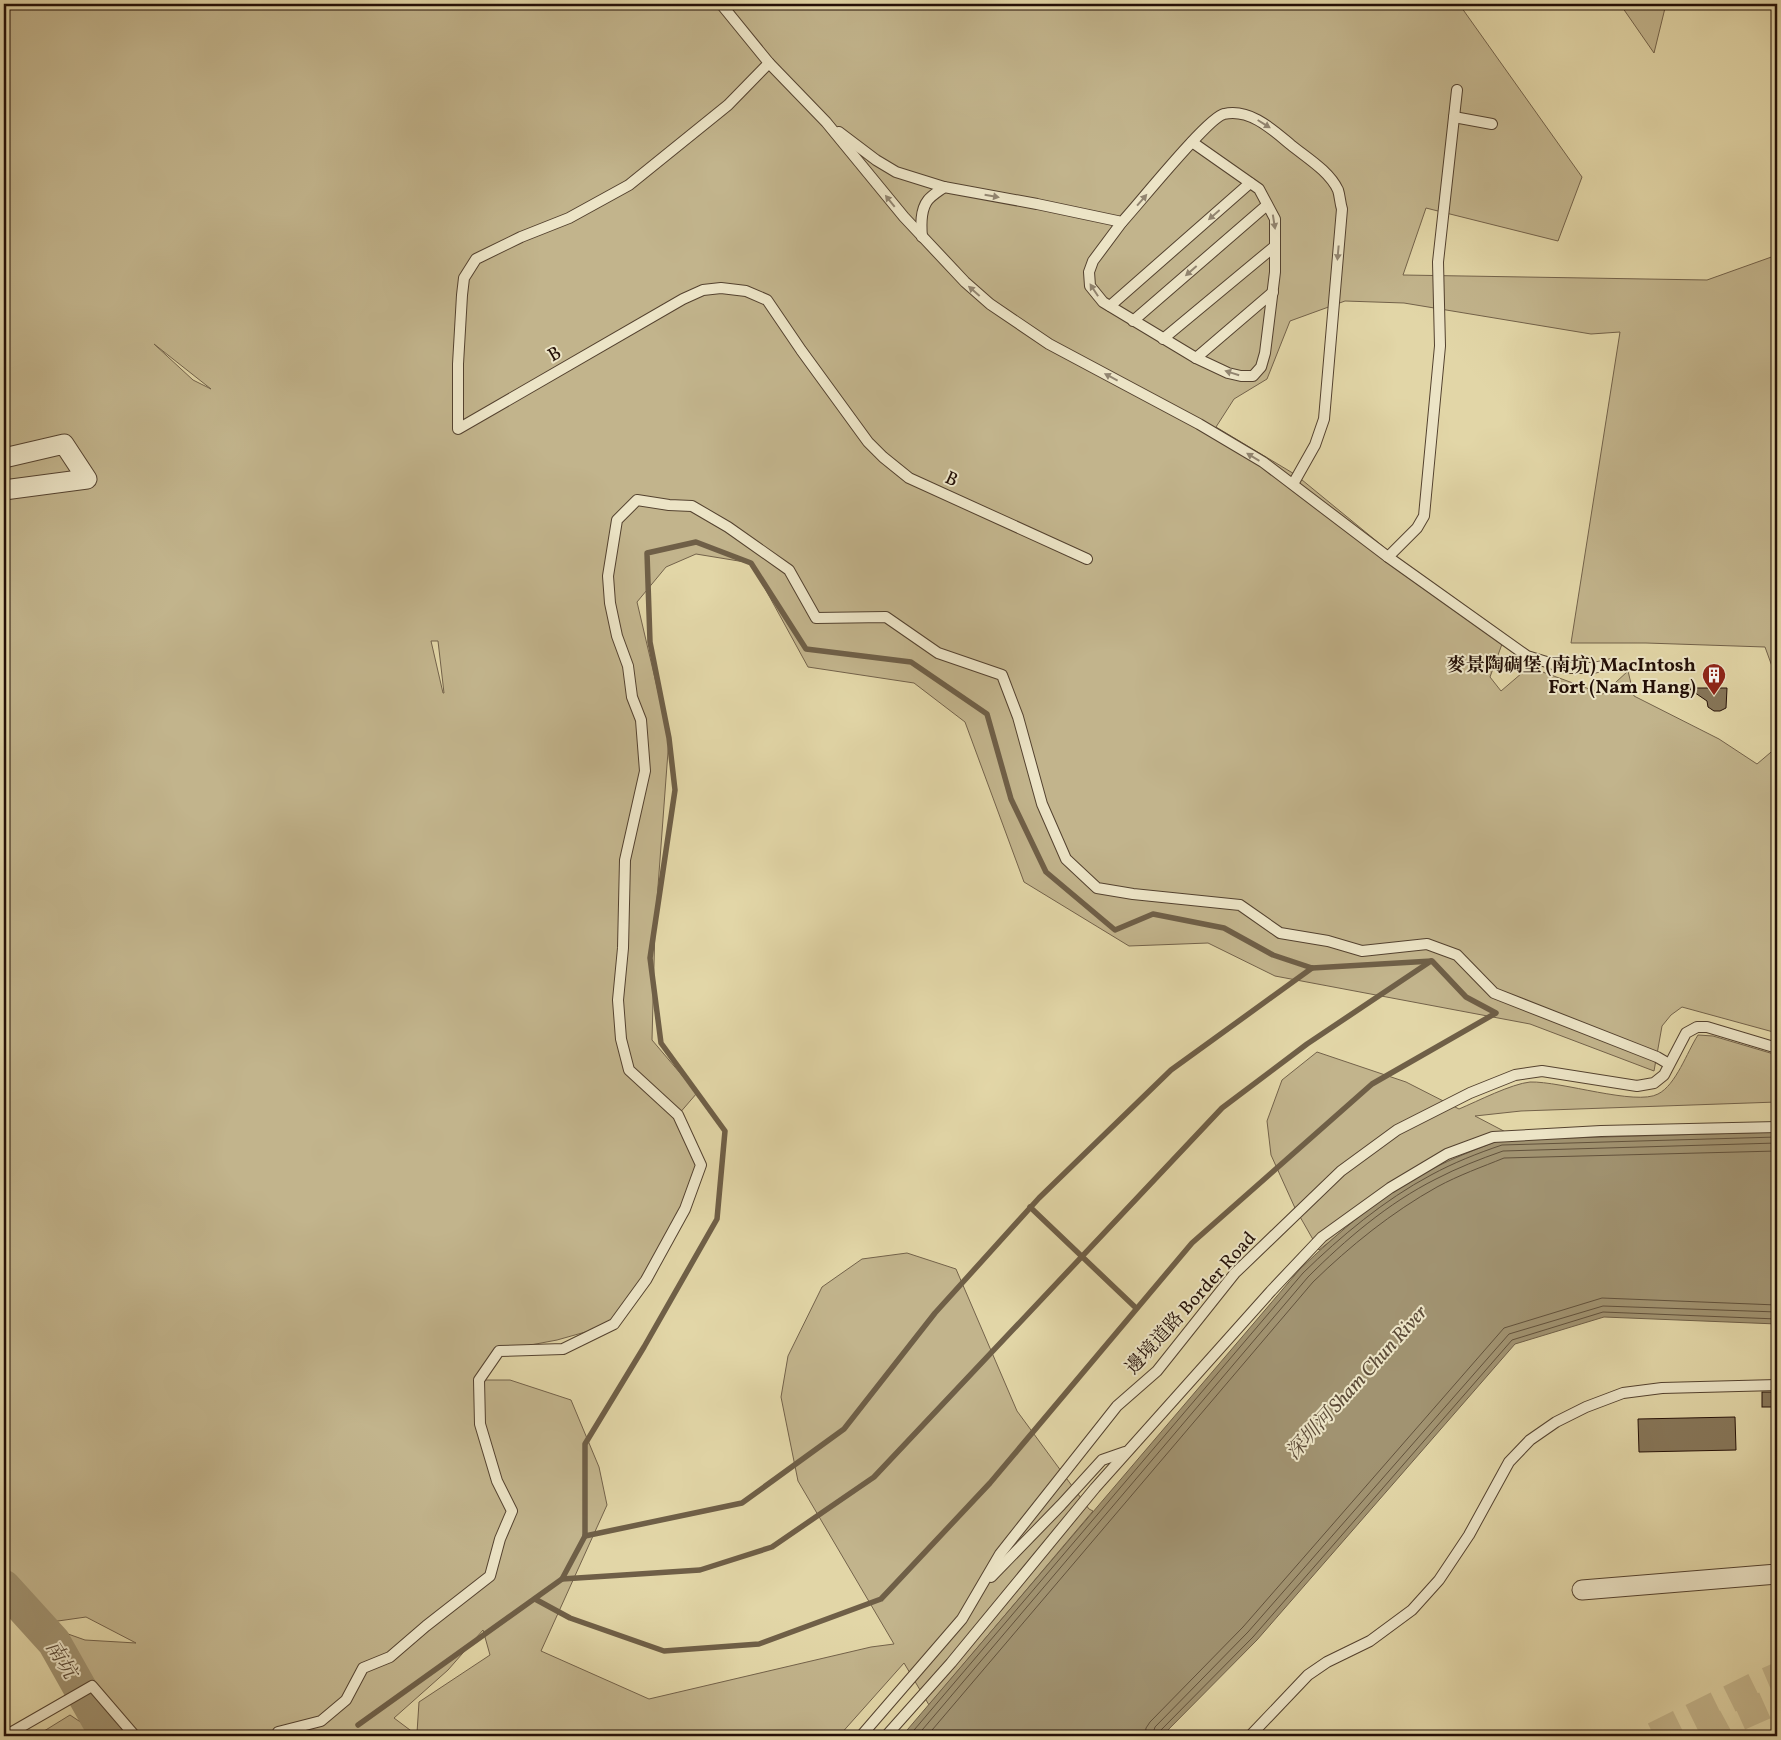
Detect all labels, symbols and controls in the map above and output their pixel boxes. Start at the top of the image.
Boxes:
one-way arrow [1257,120,1271,129]
one-way arrow [985,193,1001,201]
one-way arrow [885,194,896,207]
one-way arrow [1136,194,1148,206]
one-way arrow [1208,209,1220,221]
one-way arrow [1270,215,1278,231]
one-way arrow [1334,245,1342,261]
one-way arrow [1185,265,1197,277]
one-way arrow [1090,283,1099,297]
one-way arrow [968,285,981,296]
street label: B [543,341,567,369]
one-way arrow [1224,369,1239,377]
one-way arrow [1104,373,1118,381]
one-way arrow [1246,452,1259,461]
street label: B [940,466,962,494]
place label: 麥景陶碉堡 (南坑) MacIntosh Fort (Nam Hang) [1447,653,1696,701]
building icon: 麥景陶碉堡 (南坑) MacIntosh Fort (Nam Hang) [1701,662,1727,696]
street label: 邊境道路 Border Road [1120,1226,1263,1380]
water label: 深圳河 Sham Chun River [1280,1300,1435,1467]
water label: 南坑 [38,1636,84,1687]

